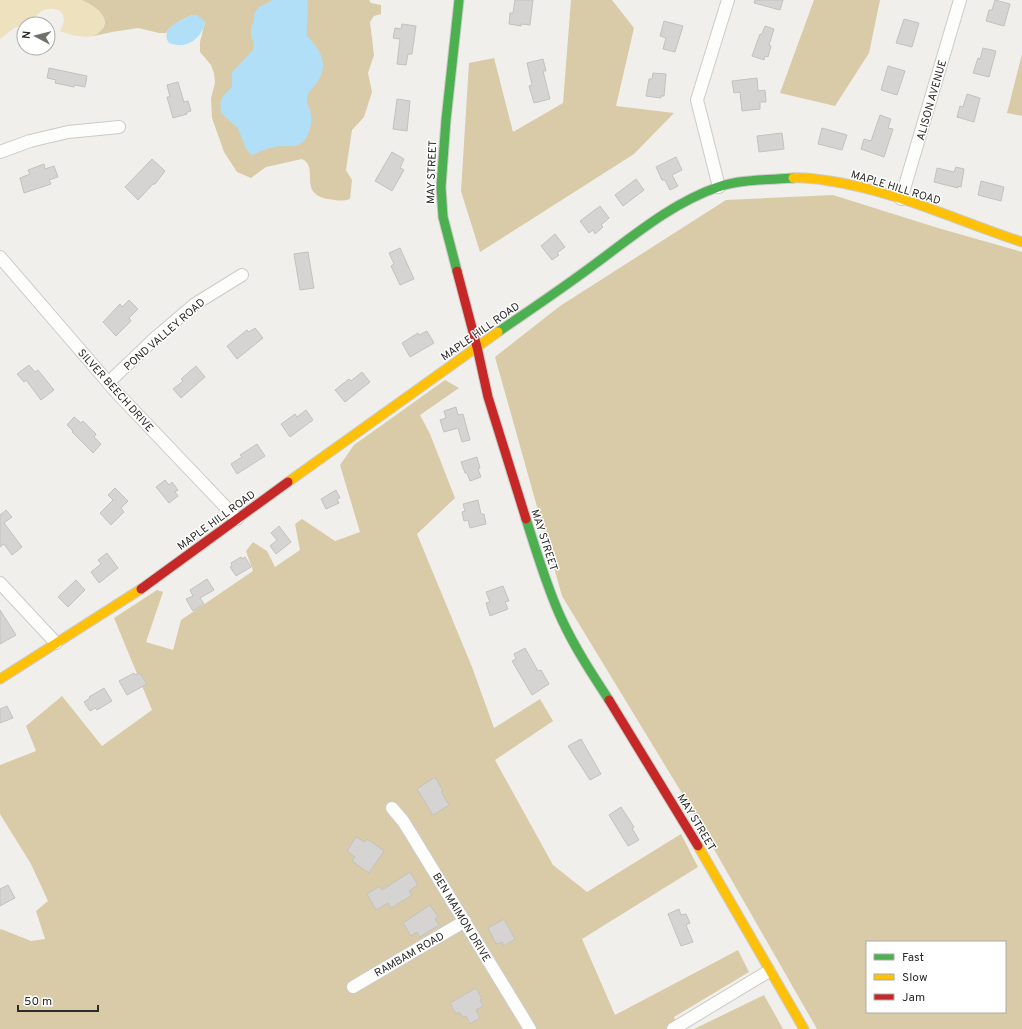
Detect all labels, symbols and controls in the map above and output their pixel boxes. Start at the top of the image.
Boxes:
north arrow [16,16,56,56]
text: N [20,30,34,40]
street label: ALISON AVENUE [914,58,950,142]
street label: MAY STREET [424,140,440,204]
street label: MAPLE HILL ROAD [849,168,942,208]
street label: POND VALLEY ROAD [121,296,208,374]
street label: MAPLE HILL ROAD [438,299,523,364]
street label: SILVER BEECH DRIVE [74,346,156,435]
street label: MAPLE HILL ROAD [175,488,258,554]
street label: MAY STREET [528,508,561,573]
street label: MAY STREET [674,792,719,853]
street label: BEN MAIMON DRIVE [429,870,493,965]
street label: RAMBAM ROAD [372,929,447,980]
legend [866,941,1006,1013]
text: Fast [902,950,924,966]
text: Slow [902,970,928,986]
scale bar [18,987,98,1013]
text: Jam [902,990,925,1006]
text: 50 m [24,994,52,1010]

